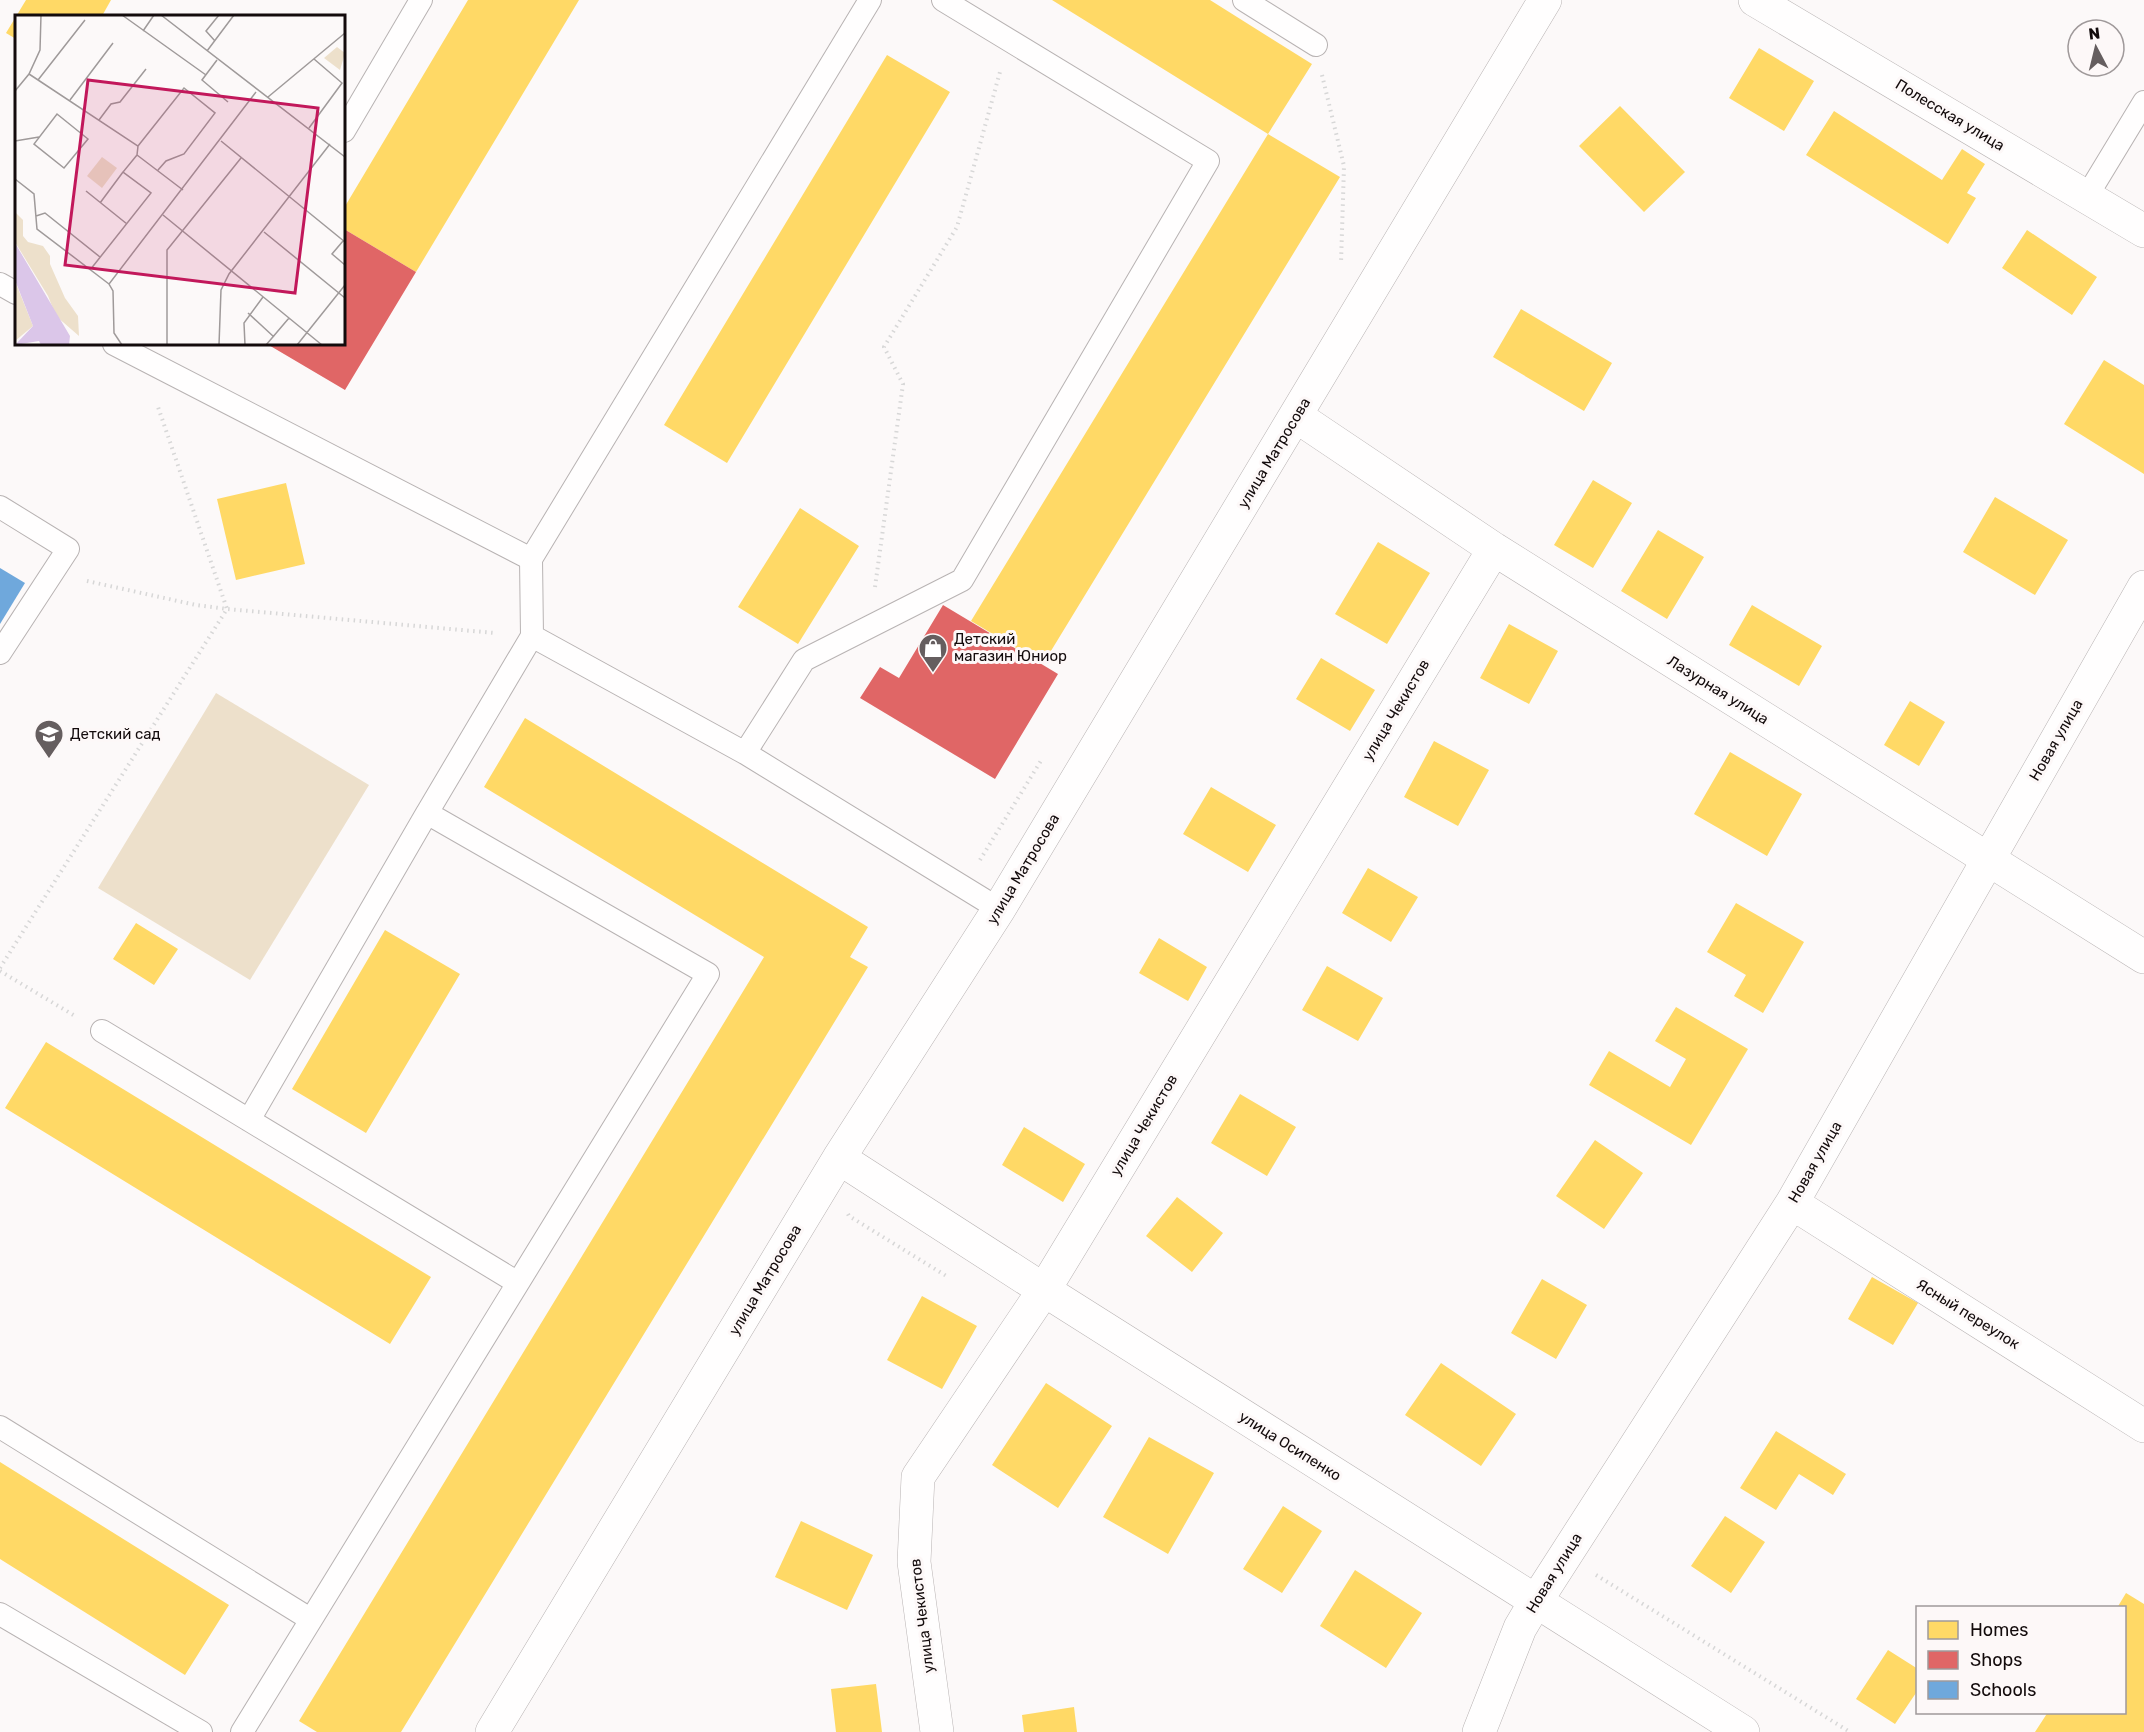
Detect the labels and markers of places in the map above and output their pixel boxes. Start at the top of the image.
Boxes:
place label: Детский магазин Юниор [954,630,1067,665]
shop icon: Детский магазин Юниор [917,632,949,674]
school or university icon: Детский сад [33,718,65,760]
place label: Детский сад [70,725,161,743]

